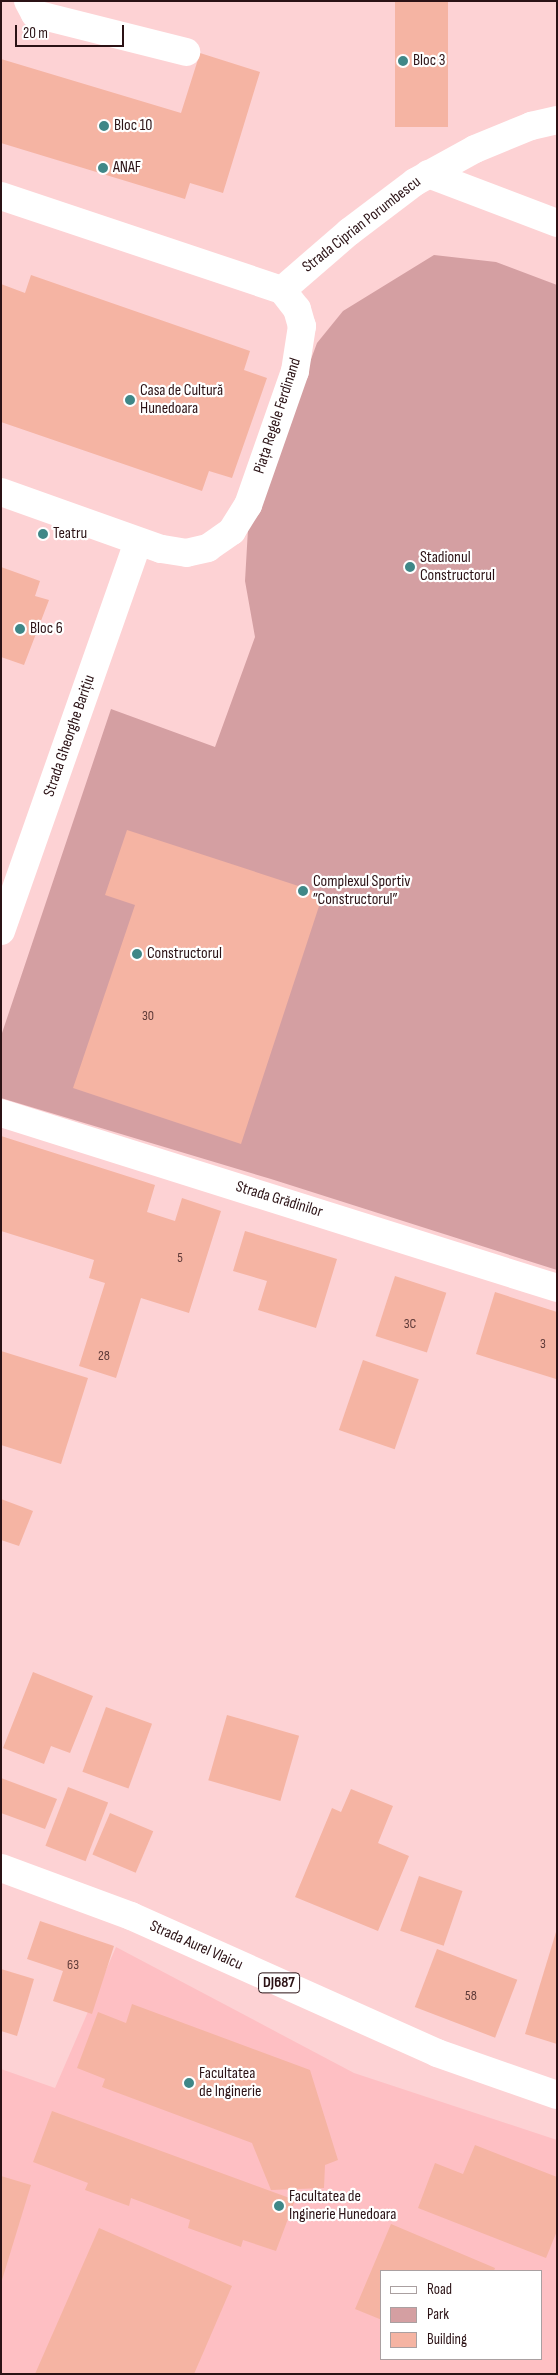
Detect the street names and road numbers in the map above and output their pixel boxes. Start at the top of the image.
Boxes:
street label: Strada Ciprian Porumbescu [299,173,425,277]
street label: Piața Regele Ferdinand [250,356,306,476]
street label: Strada Gheorghe Barițiu [40,673,100,799]
street label: Strada Grădinilor [233,1178,325,1222]
street label: Strada Aurel Vlaicu [146,1917,246,1975]
road number: DJ687 [258,1970,300,1996]

